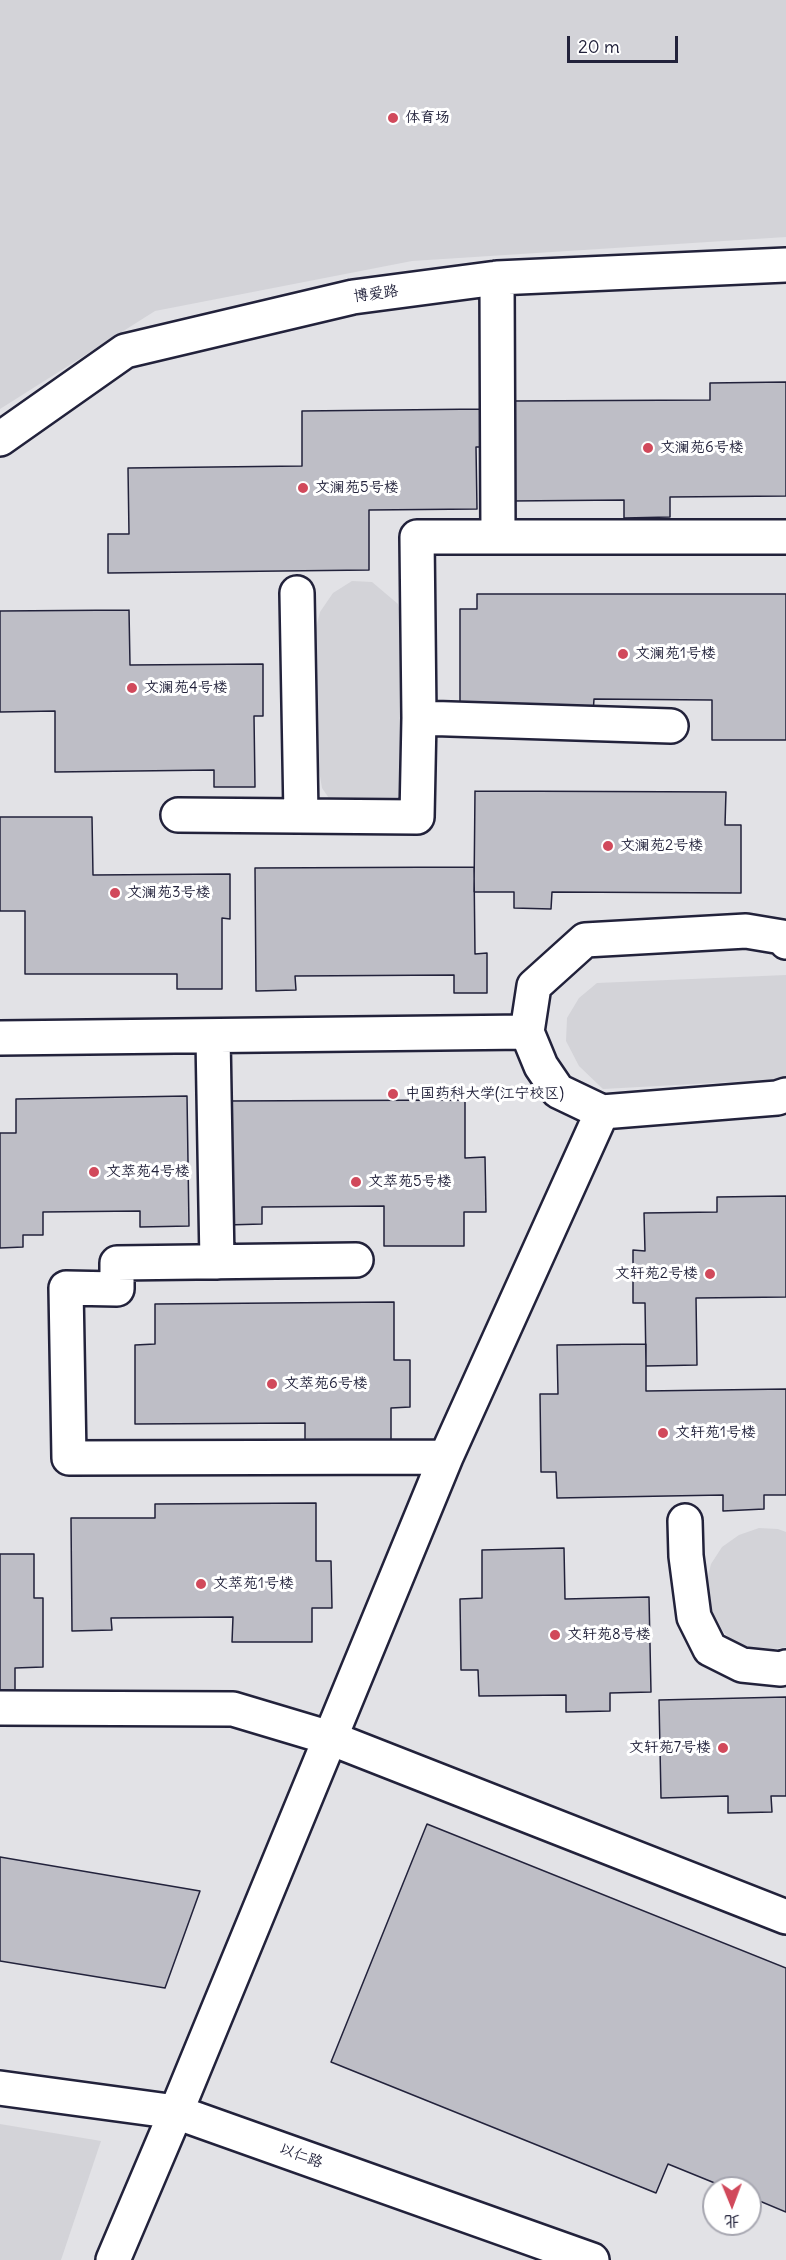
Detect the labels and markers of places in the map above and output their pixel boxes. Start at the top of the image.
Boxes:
place label: 体育场 [405,109,450,127]
marker: 体育场 [386,111,400,125]
place label: 文澜苑6号楼 [660,439,744,457]
marker: 文澜苑6号楼 [641,441,655,455]
place label: 文澜苑5号楼 [315,479,399,497]
marker: 文澜苑5号楼 [296,481,310,495]
place label: 文澜苑1号楼 [635,645,716,663]
marker: 文澜苑1号楼 [616,647,630,661]
place label: 文澜苑4号楼 [144,679,228,697]
marker: 文澜苑4号楼 [125,681,139,695]
place label: 文澜苑2号楼 [620,837,703,855]
marker: 文澜苑2号楼 [601,839,615,853]
place label: 文澜苑3号楼 [127,884,211,902]
marker: 文澜苑3号楼 [108,886,122,900]
place label: 中国药科大学(江宁校区) [405,1085,564,1103]
marker: 中国药科大学(江宁校区) [386,1087,400,1101]
place label: 文萃苑4号楼 [106,1163,190,1181]
marker: 文萃苑4号楼 [87,1165,101,1179]
place label: 文萃苑5号楼 [368,1173,452,1191]
marker: 文萃苑5号楼 [349,1175,363,1189]
place label: 文轩苑2号楼 [615,1265,698,1283]
marker: 文轩苑2号楼 [703,1267,717,1281]
place label: 文萃苑6号楼 [284,1375,368,1393]
marker: 文萃苑6号楼 [265,1377,279,1391]
place label: 文轩苑1号楼 [675,1424,756,1442]
marker: 文轩苑1号楼 [656,1426,670,1440]
place label: 文萃苑1号楼 [213,1575,294,1593]
marker: 文萃苑1号楼 [194,1577,208,1591]
place label: 文轩苑8号楼 [567,1626,651,1644]
marker: 文轩苑8号楼 [548,1628,562,1642]
place label: 文轩苑7号楼 [629,1739,711,1757]
marker: 文轩苑7号楼 [716,1741,730,1755]

